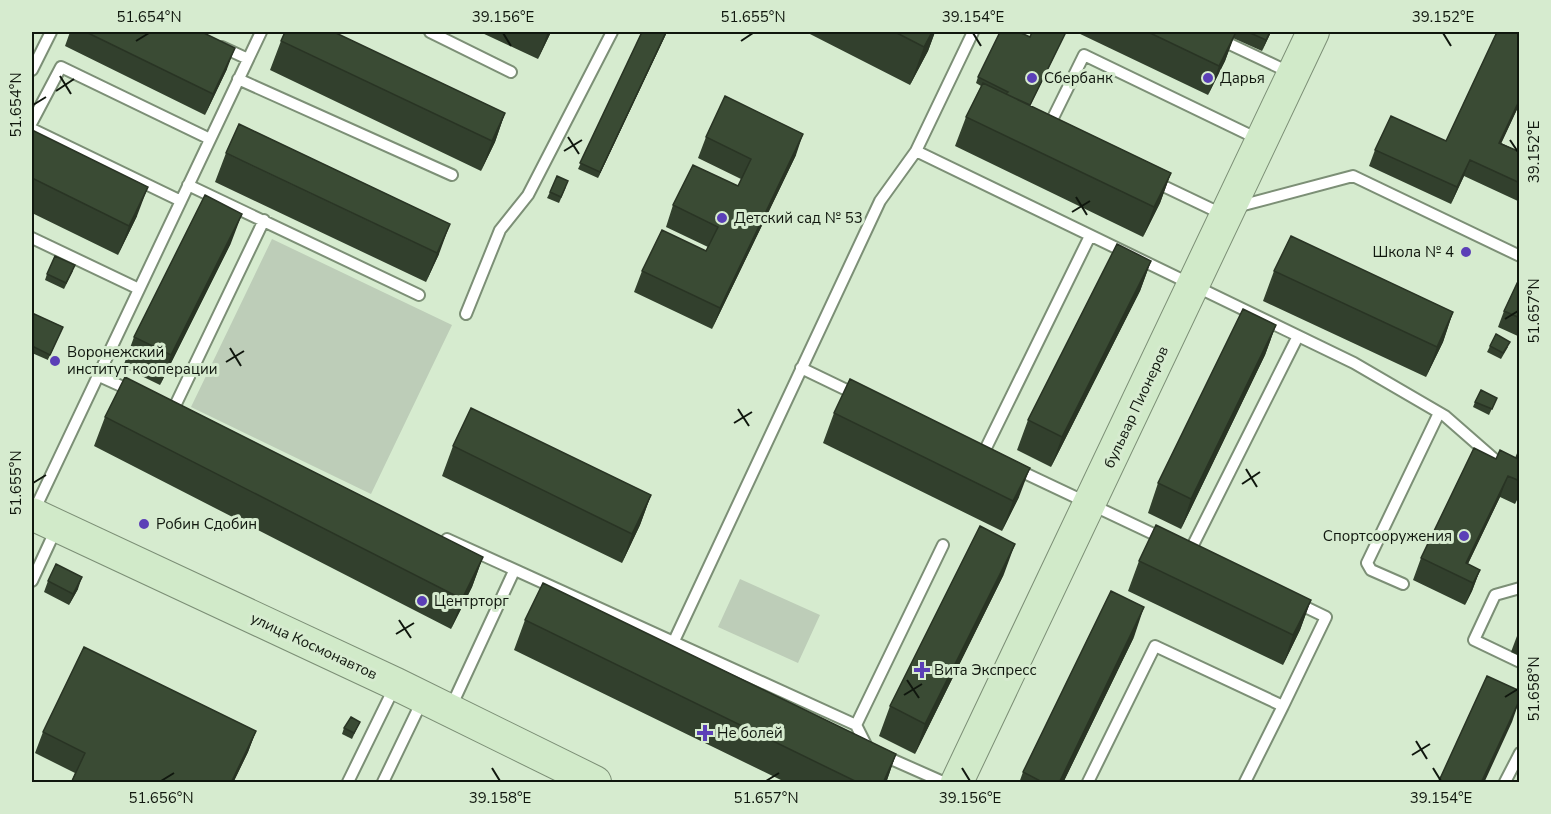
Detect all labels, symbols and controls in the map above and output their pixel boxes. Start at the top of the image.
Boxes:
text: 51.654°N [116,7,182,27]
text: 39.156°E [472,7,534,27]
text: 51.655°N [720,7,786,27]
text: 39.154°E [942,7,1004,27]
text: 39.152°E [1412,7,1474,27]
place label: Сбербанк [1044,68,1113,88]
place label: Дарья [1220,68,1265,88]
marker: Сбербанк [1025,71,1039,85]
marker: Дарья [1201,71,1215,85]
text: 51.654°N [6,72,26,138]
text: 39.152°E [1524,121,1544,183]
place label: Детский сад № 53 [734,208,863,228]
marker: Детский сад № 53 [715,211,729,225]
place label: Школа № 4 [1372,242,1454,262]
marker: Школа № 4 [1459,245,1473,259]
text: 51.657°N [1524,278,1544,344]
place label: Воронежский институт кооперации [67,342,217,379]
street label: бульвар Пионеров [1099,343,1173,471]
marker: Воронежский институт кооперации [48,354,62,368]
text: 51.655°N [6,450,26,516]
place label: Робин Сдобин [156,514,257,534]
marker: Робин Сдобин [137,517,151,531]
place label: Спортсооружения [1323,526,1452,546]
marker: Спортсооружения [1457,529,1471,543]
place label: Центрторг [434,591,509,611]
marker: Центрторг [415,594,429,608]
street label: улица Космонавтов [247,608,381,684]
text: 51.658°N [1524,656,1544,722]
place label: Вита Экспресс [934,660,1037,680]
marker: Вита Экспресс [915,663,929,677]
place label: Не болей [717,723,783,743]
marker: Не болей [698,726,712,740]
text: 51.656°N [128,788,194,808]
text: 39.158°E [469,788,531,808]
text: 51.657°N [733,788,799,808]
text: 39.156°E [939,788,1001,808]
text: 39.154°E [1410,788,1472,808]

